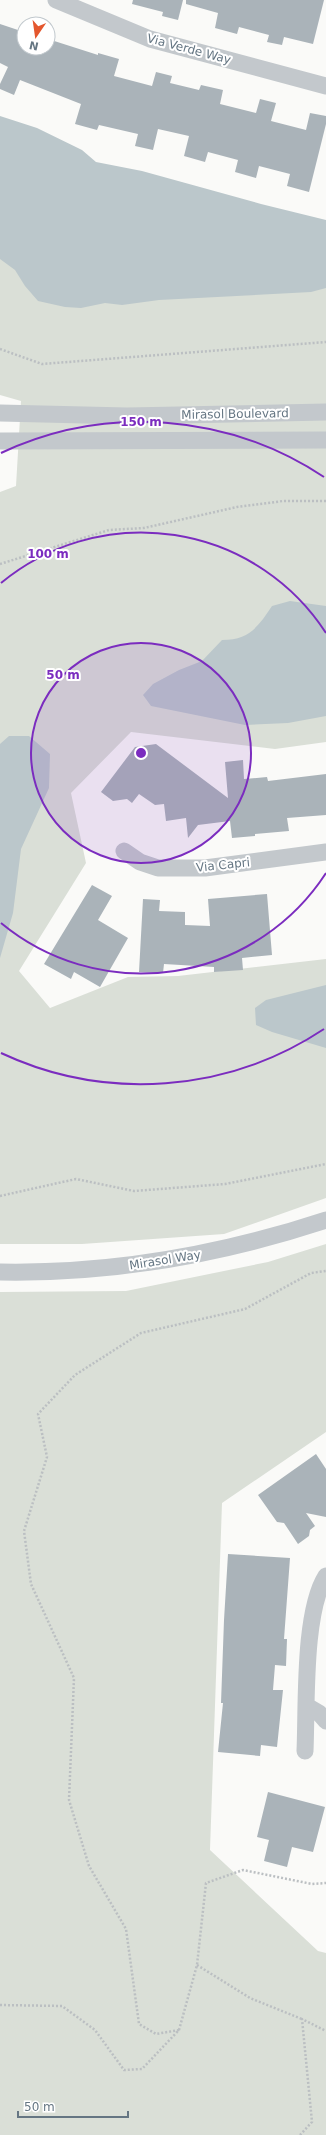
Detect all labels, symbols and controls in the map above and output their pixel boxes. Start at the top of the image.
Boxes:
north arrow [16,16,56,56]
street label: Via Verde Way [146,31,232,67]
text: N [28,38,40,53]
street label: Mirasol Boulevard [181,406,289,422]
text: 150 m [120,415,162,429]
text: 100 m [27,547,69,561]
text: 50 m [46,668,80,682]
centre of rings [134,746,148,760]
street label: Via Capri [195,855,251,875]
street label: Mirasol Way [128,1247,202,1273]
scale bar [18,2093,128,2119]
text: 50 m [24,2100,55,2114]

